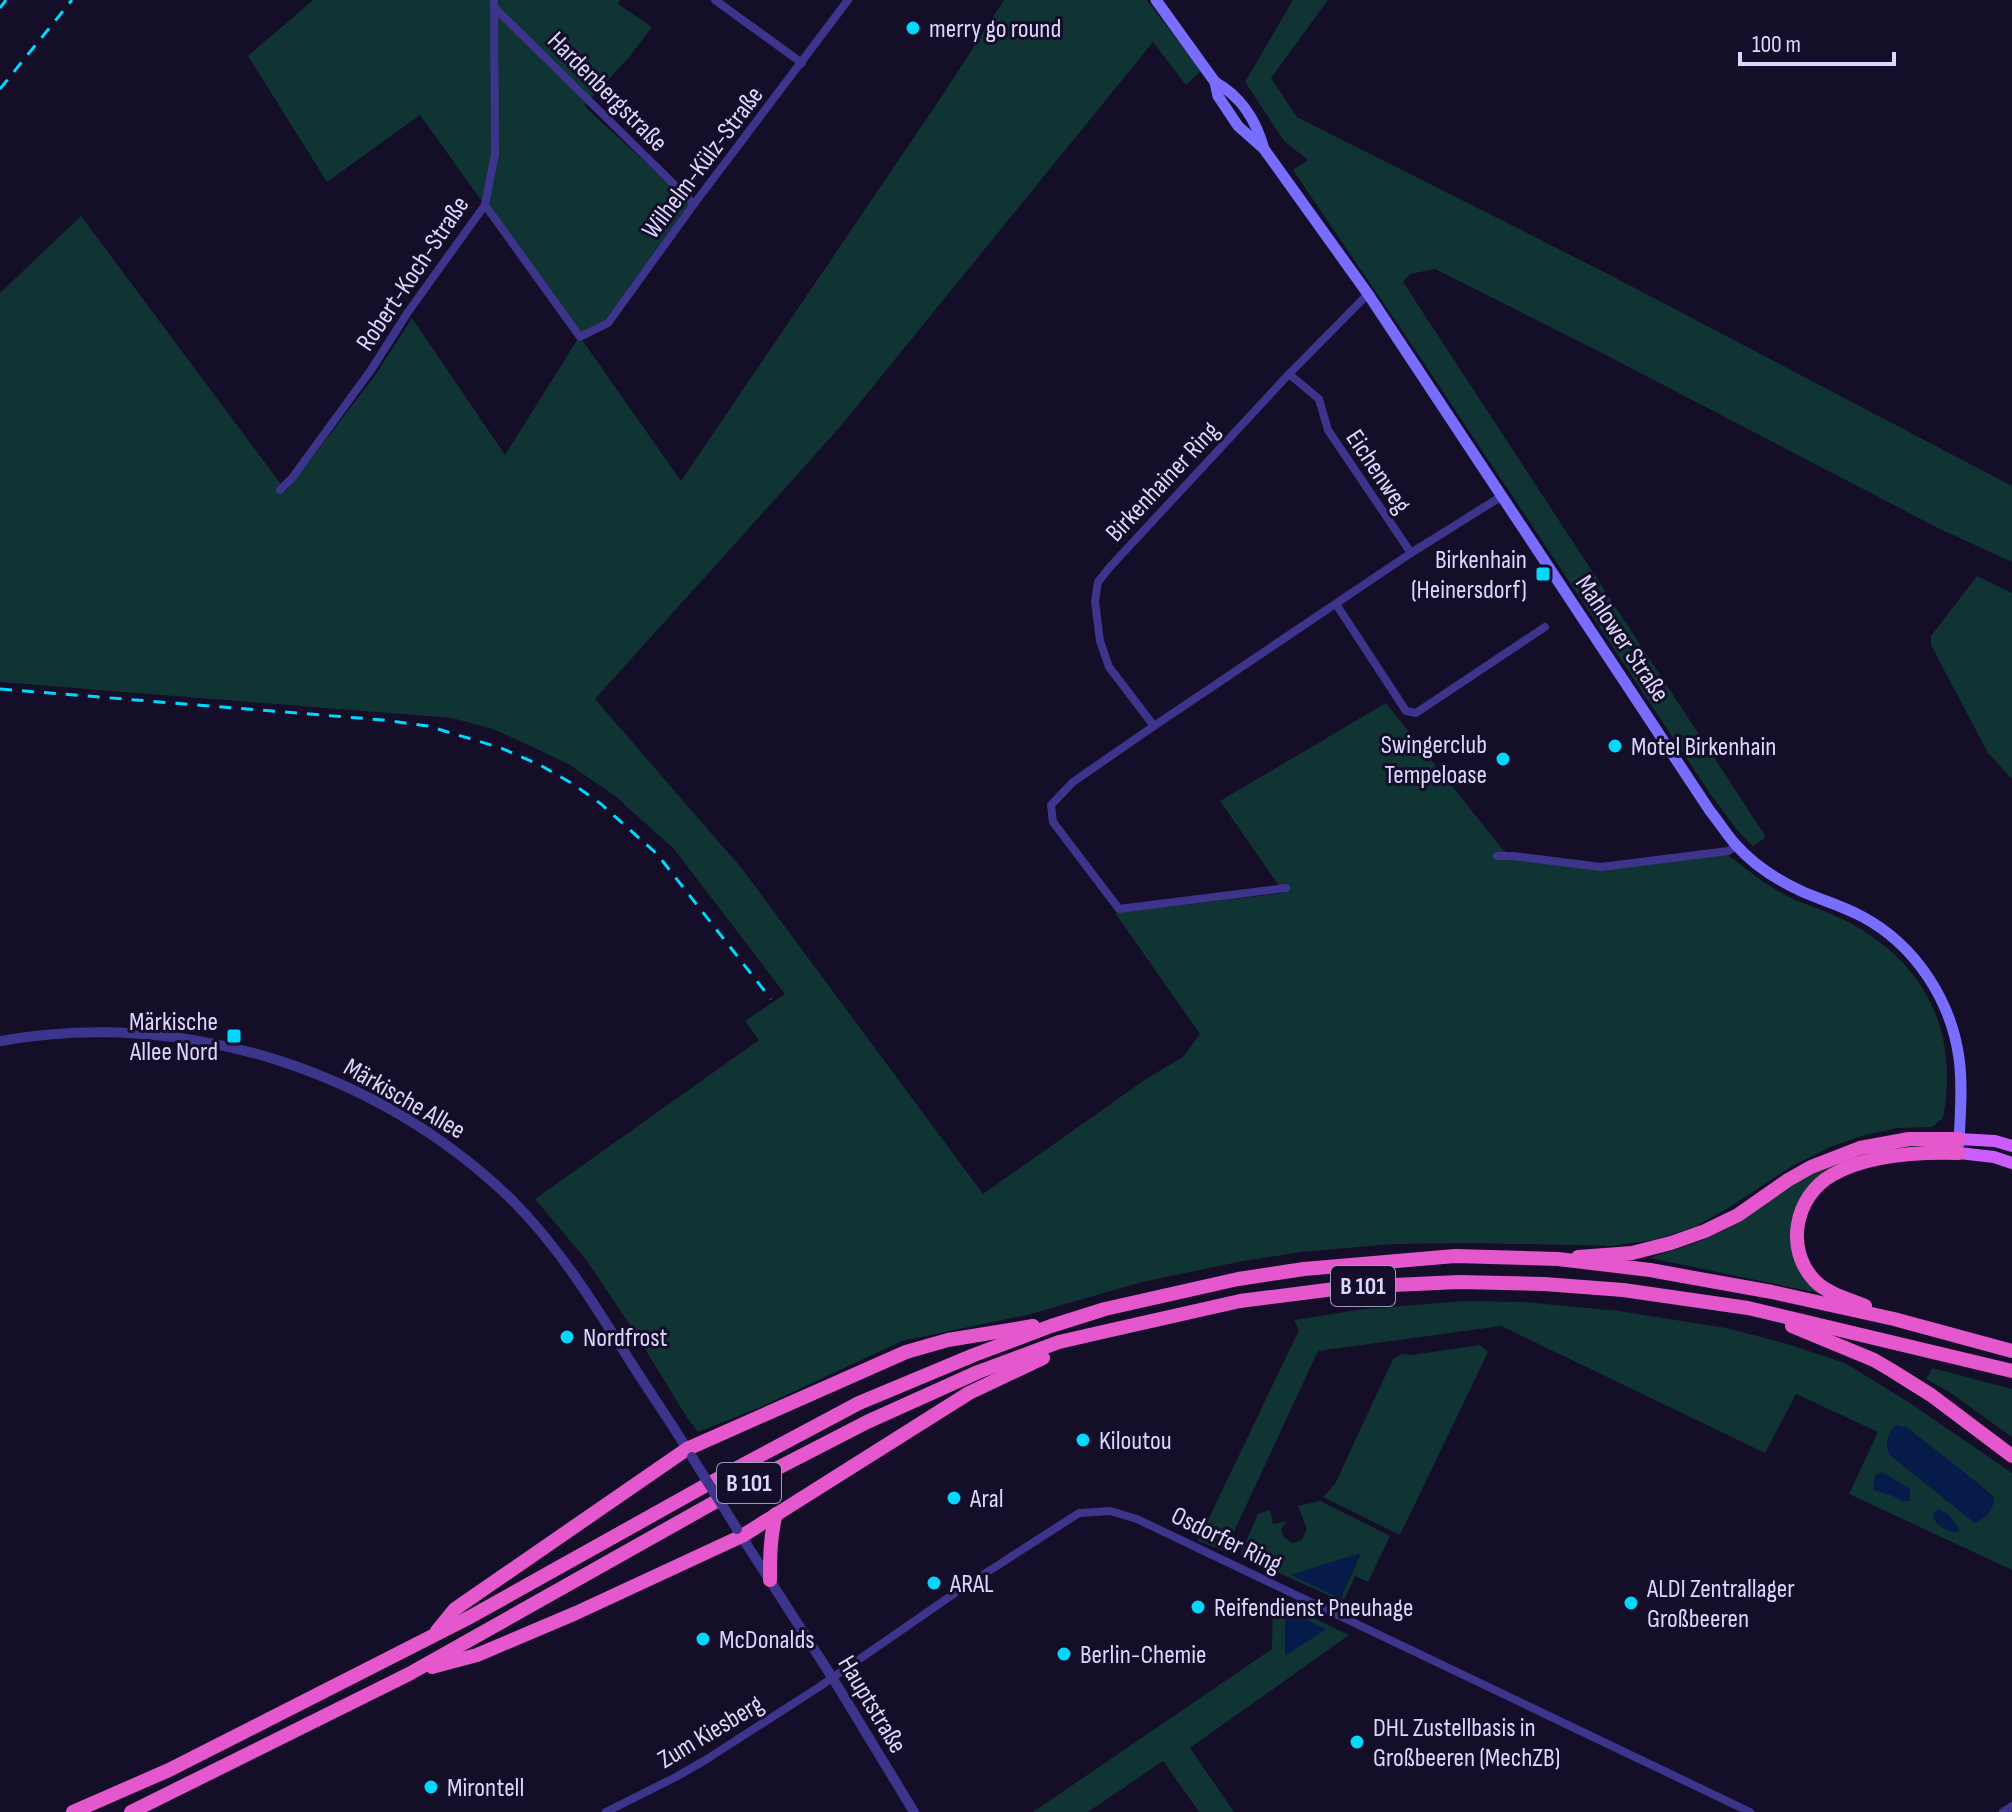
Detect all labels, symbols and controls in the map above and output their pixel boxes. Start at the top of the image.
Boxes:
place label: merry go round [929,14,1061,45]
scale bar [1740,16,1894,66]
marker: merry go round [904,19,922,37]
street label: Hardenbergstraße [541,26,673,158]
text: 100 m [1752,30,1801,59]
street label: Wilhelm-Külz-Straße [636,81,771,245]
street label: Robert-Koch-Straße [350,191,476,357]
street label: Birkenhainer Ring [1100,416,1226,548]
street label: Eichenweg [1339,424,1417,519]
place label: Birkenhain (Heinersdorf) [1411,545,1527,606]
marker: Birkenhain (Heinersdorf) [1534,565,1552,583]
street label: Mahlower Straße [1568,570,1675,708]
place label: Swingerclub Tempeloase [1381,730,1487,791]
place label: Motel Birkenhain [1631,732,1776,763]
marker: Motel Birkenhain [1606,737,1624,755]
marker: Swingerclub Tempeloase [1494,750,1512,768]
place label: Märkische Allee Nord [129,1007,218,1068]
marker: Märkische Allee Nord [225,1027,243,1045]
street label: Märkische Allee [338,1052,471,1147]
road number: B 101 [1331,1266,1395,1306]
place label: Nordfrost [583,1323,668,1354]
marker: Nordfrost [558,1328,576,1346]
place label: Kiloutou [1099,1426,1172,1457]
marker: Kiloutou [1074,1431,1092,1449]
road number: B 101 [717,1463,781,1503]
place label: Aral [969,1484,1004,1515]
marker: Aral [945,1489,963,1507]
street label: Osdorfer Ring [1166,1500,1287,1580]
place label: ARAL [949,1569,994,1600]
marker: ARAL [925,1574,943,1592]
place label: ALDI Zentrallager Großbeeren [1646,1574,1795,1635]
place label: Reifendienst Pneuhage [1214,1593,1413,1624]
marker: ALDI Zentrallager Großbeeren [1622,1594,1640,1612]
marker: Reifendienst Pneuhage [1189,1598,1207,1616]
place label: McDonalds [719,1625,815,1656]
marker: McDonalds [694,1630,712,1648]
place label: Berlin-Chemie [1080,1640,1207,1671]
marker: Berlin-Chemie [1055,1645,1073,1663]
street label: Hauptstraße [831,1650,913,1759]
street label: Zum Kiesberg [653,1689,769,1776]
place label: DHL Zustellbasis in Großbeeren (MechZB) [1373,1713,1560,1774]
marker: DHL Zustellbasis in Großbeeren (MechZB) [1348,1733,1366,1751]
place label: Mirontell [447,1773,524,1804]
marker: Mirontell [422,1778,440,1796]

